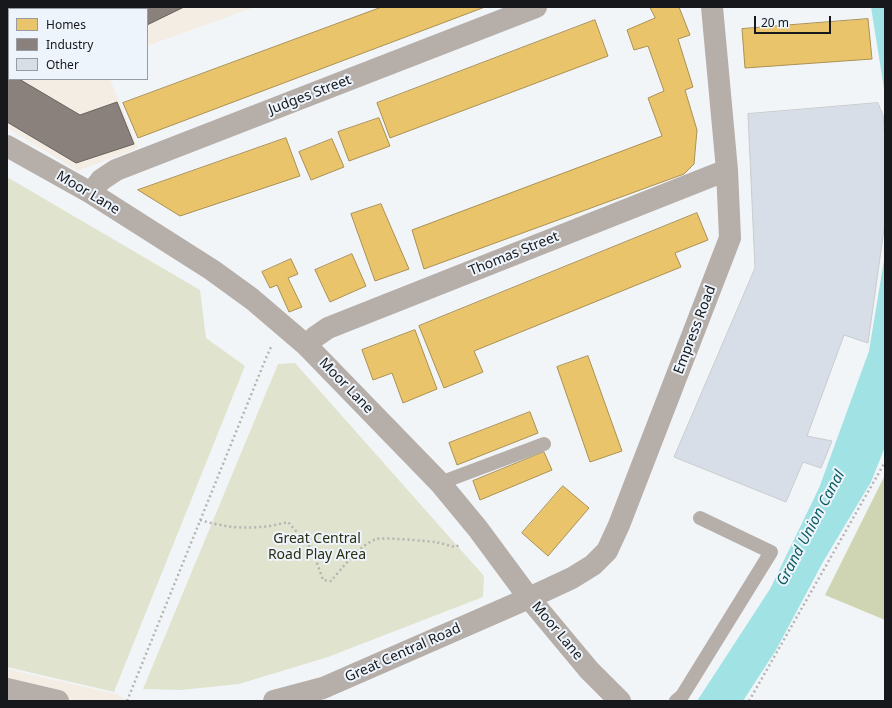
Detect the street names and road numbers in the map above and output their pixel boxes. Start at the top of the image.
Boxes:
street label: Judges Street [266,72,354,118]
street label: Moor Lane [53,168,123,218]
street label: Thomas Street [467,228,561,280]
street label: Empress Road [670,283,720,377]
street label: Moor Lane [315,355,377,417]
street label: Moor Lane [528,598,586,664]
street label: Great Central Road [343,620,463,686]

